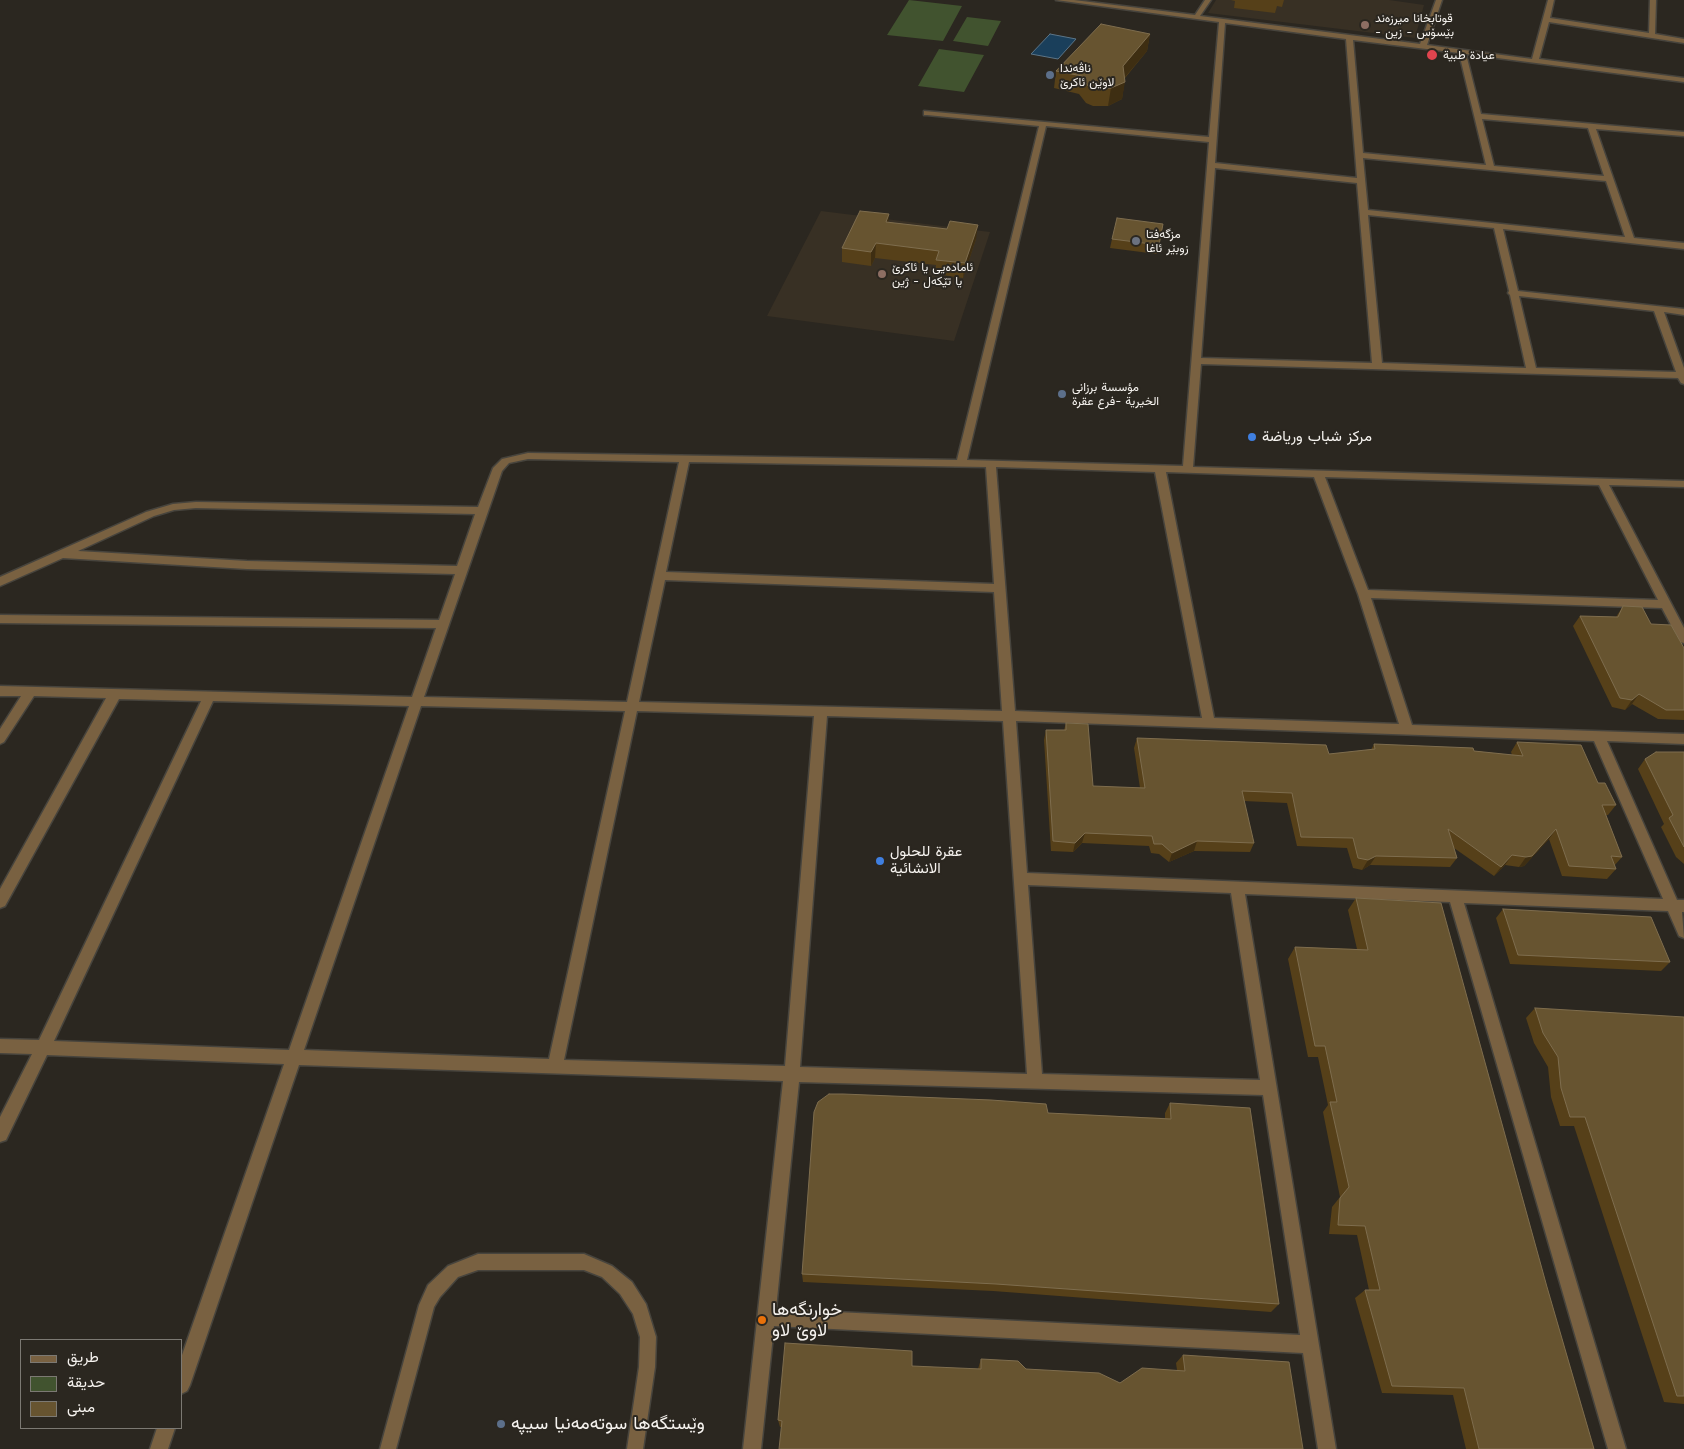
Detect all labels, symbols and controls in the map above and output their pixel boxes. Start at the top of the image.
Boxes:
place label: قوتابخانا میرزەند - بێسۆس - زین [1375,11,1454,39]
marker: قوتابخانا میرزەند - بێسۆس - زین [1359,19,1371,31]
marker: عيادة طبية [1425,48,1439,62]
place label: عيادة طبية [1443,48,1495,62]
place label: ناڤەندا لاوێن ئاکرێ [1060,61,1114,89]
marker: ناڤەندا لاوێن ئاکرێ [1044,69,1056,81]
place label: مزگەفتا زوبێر ئاغا [1146,227,1189,255]
marker: مزگەفتا زوبێر ئاغا [1130,235,1142,247]
place label: ئامادەیی یا ئاکرێ یا تێکەل - ژین [892,260,973,288]
marker: ئامادەیی یا ئاکرێ یا تێکەل - ژین [876,268,888,280]
place label: مؤسسة برزانى الخيرية -فرع عقرة [1072,380,1159,408]
marker: مؤسسة برزانى الخيرية -فرع عقرة [1056,388,1068,400]
place label: مركز شباب ورياضة [1262,428,1372,446]
marker: مركز شباب ورياضة [1246,431,1258,443]
place label: عقرة للحلول الانشائیة [890,843,962,878]
marker: عقرة للحلول الانشائیة [874,855,886,867]
place label: خوارنگەھا لاوێ لاو [772,1299,842,1342]
marker: خوارنگەھا لاوێ لاو [756,1314,768,1326]
legend [20,1339,182,1429]
text: طريق [67,1348,99,1366]
text: حديقة [67,1373,105,1391]
text: مبنى [67,1398,95,1416]
place label: وێستگەها سوتەمەنیا سیپە [511,1413,705,1435]
marker: وێستگەها سوتەمەنیا سیپە [495,1418,507,1430]

